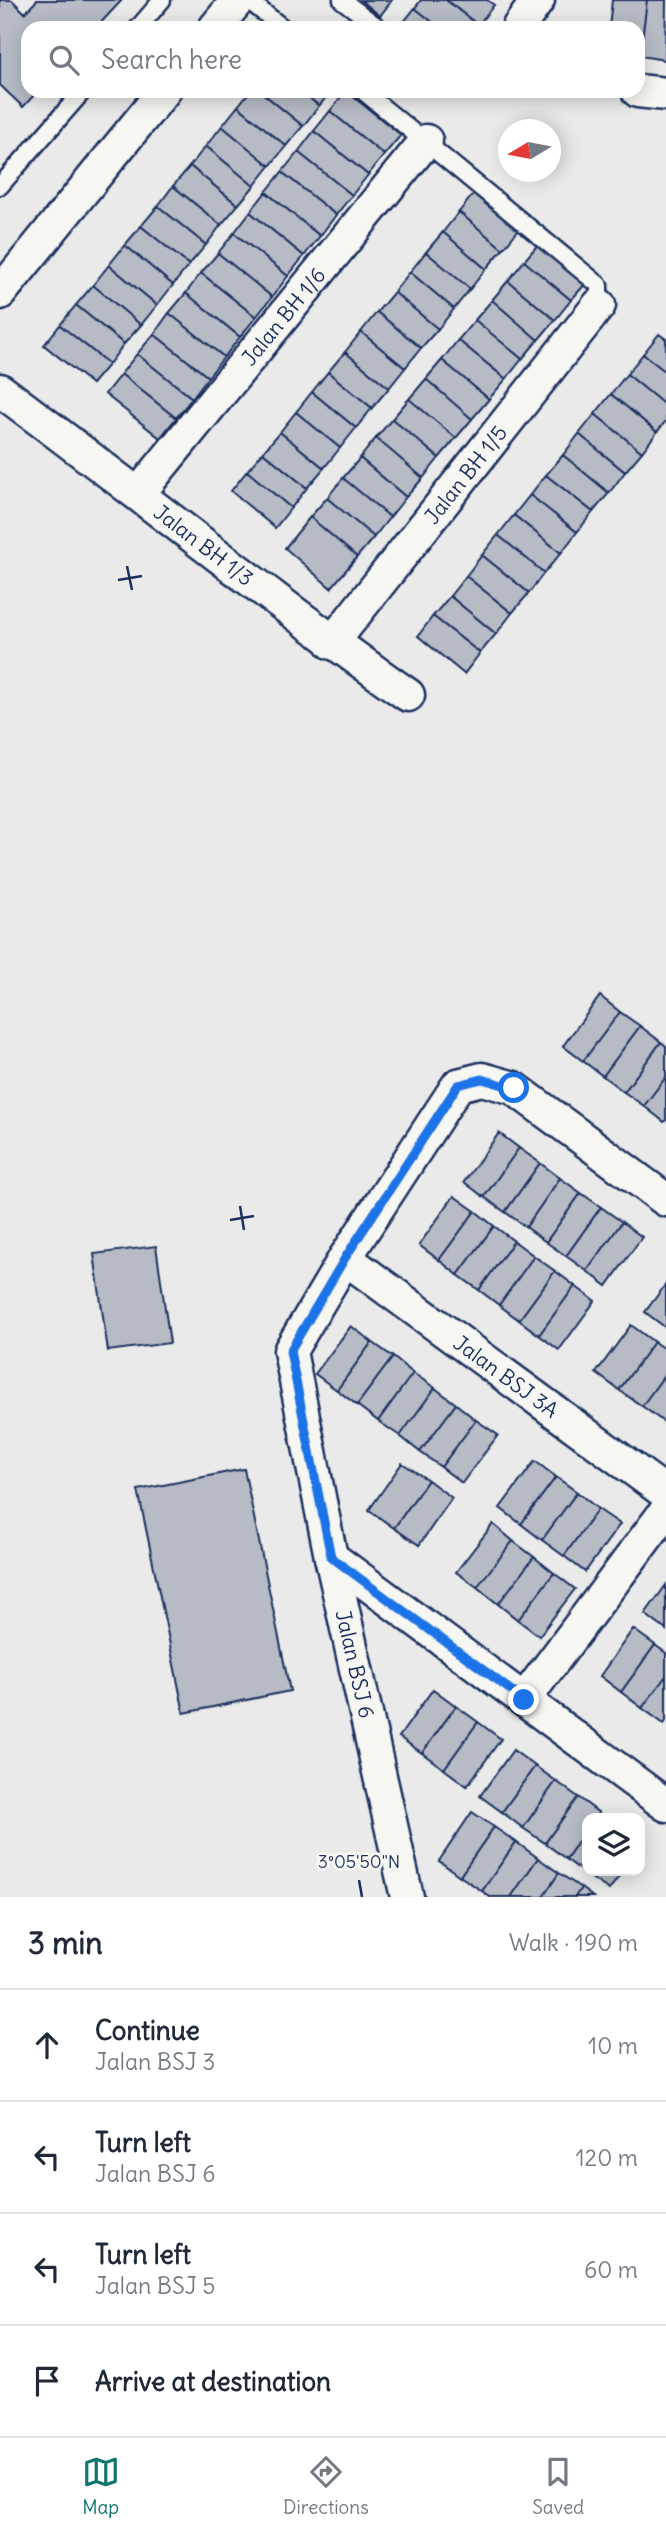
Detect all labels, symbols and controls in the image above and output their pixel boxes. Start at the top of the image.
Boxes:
search box [21,21,645,98]
icon: search [45,41,83,79]
text: Search here [101,43,242,76]
north arrow [498,119,561,182]
street label: Jalan BH 1/6 [235,262,331,371]
street label: Jalan BH 1/5 [418,419,513,529]
street label: Jalan BH 1/3 [149,498,259,591]
route start [498,1072,529,1103]
street label: Jalan BSJ 3A [449,1329,564,1423]
street label: Jalan BSJ 6 [329,1607,381,1721]
route end [508,1684,539,1715]
map controls [582,1813,645,1876]
button: layers [582,1813,645,1876]
text: 3°05'50"N [318,1850,400,1873]
text: 3 min [28,1924,103,1962]
text: Walk · 190 m [509,1928,638,1957]
text: Continue [95,2014,200,2047]
icon: ahead [28,2026,66,2064]
text: 10 m [588,2031,638,2060]
text: Jalan BSJ 3 [95,2047,215,2076]
text: Turn left [95,2126,191,2159]
icon: left [28,2138,66,2176]
text: 120 m [575,2143,638,2172]
text: Jalan BSJ 6 [95,2159,215,2188]
text: Turn left [95,2238,191,2271]
icon: left [28,2250,66,2288]
text: 60 m [584,2255,638,2284]
text: Jalan BSJ 5 [95,2271,215,2300]
icon: arrive [28,2362,66,2400]
text: Arrive at destination [95,2365,331,2398]
tab: Map [82,2453,120,2519]
tab: Directions [283,2453,369,2519]
tab: Saved [532,2453,584,2519]

